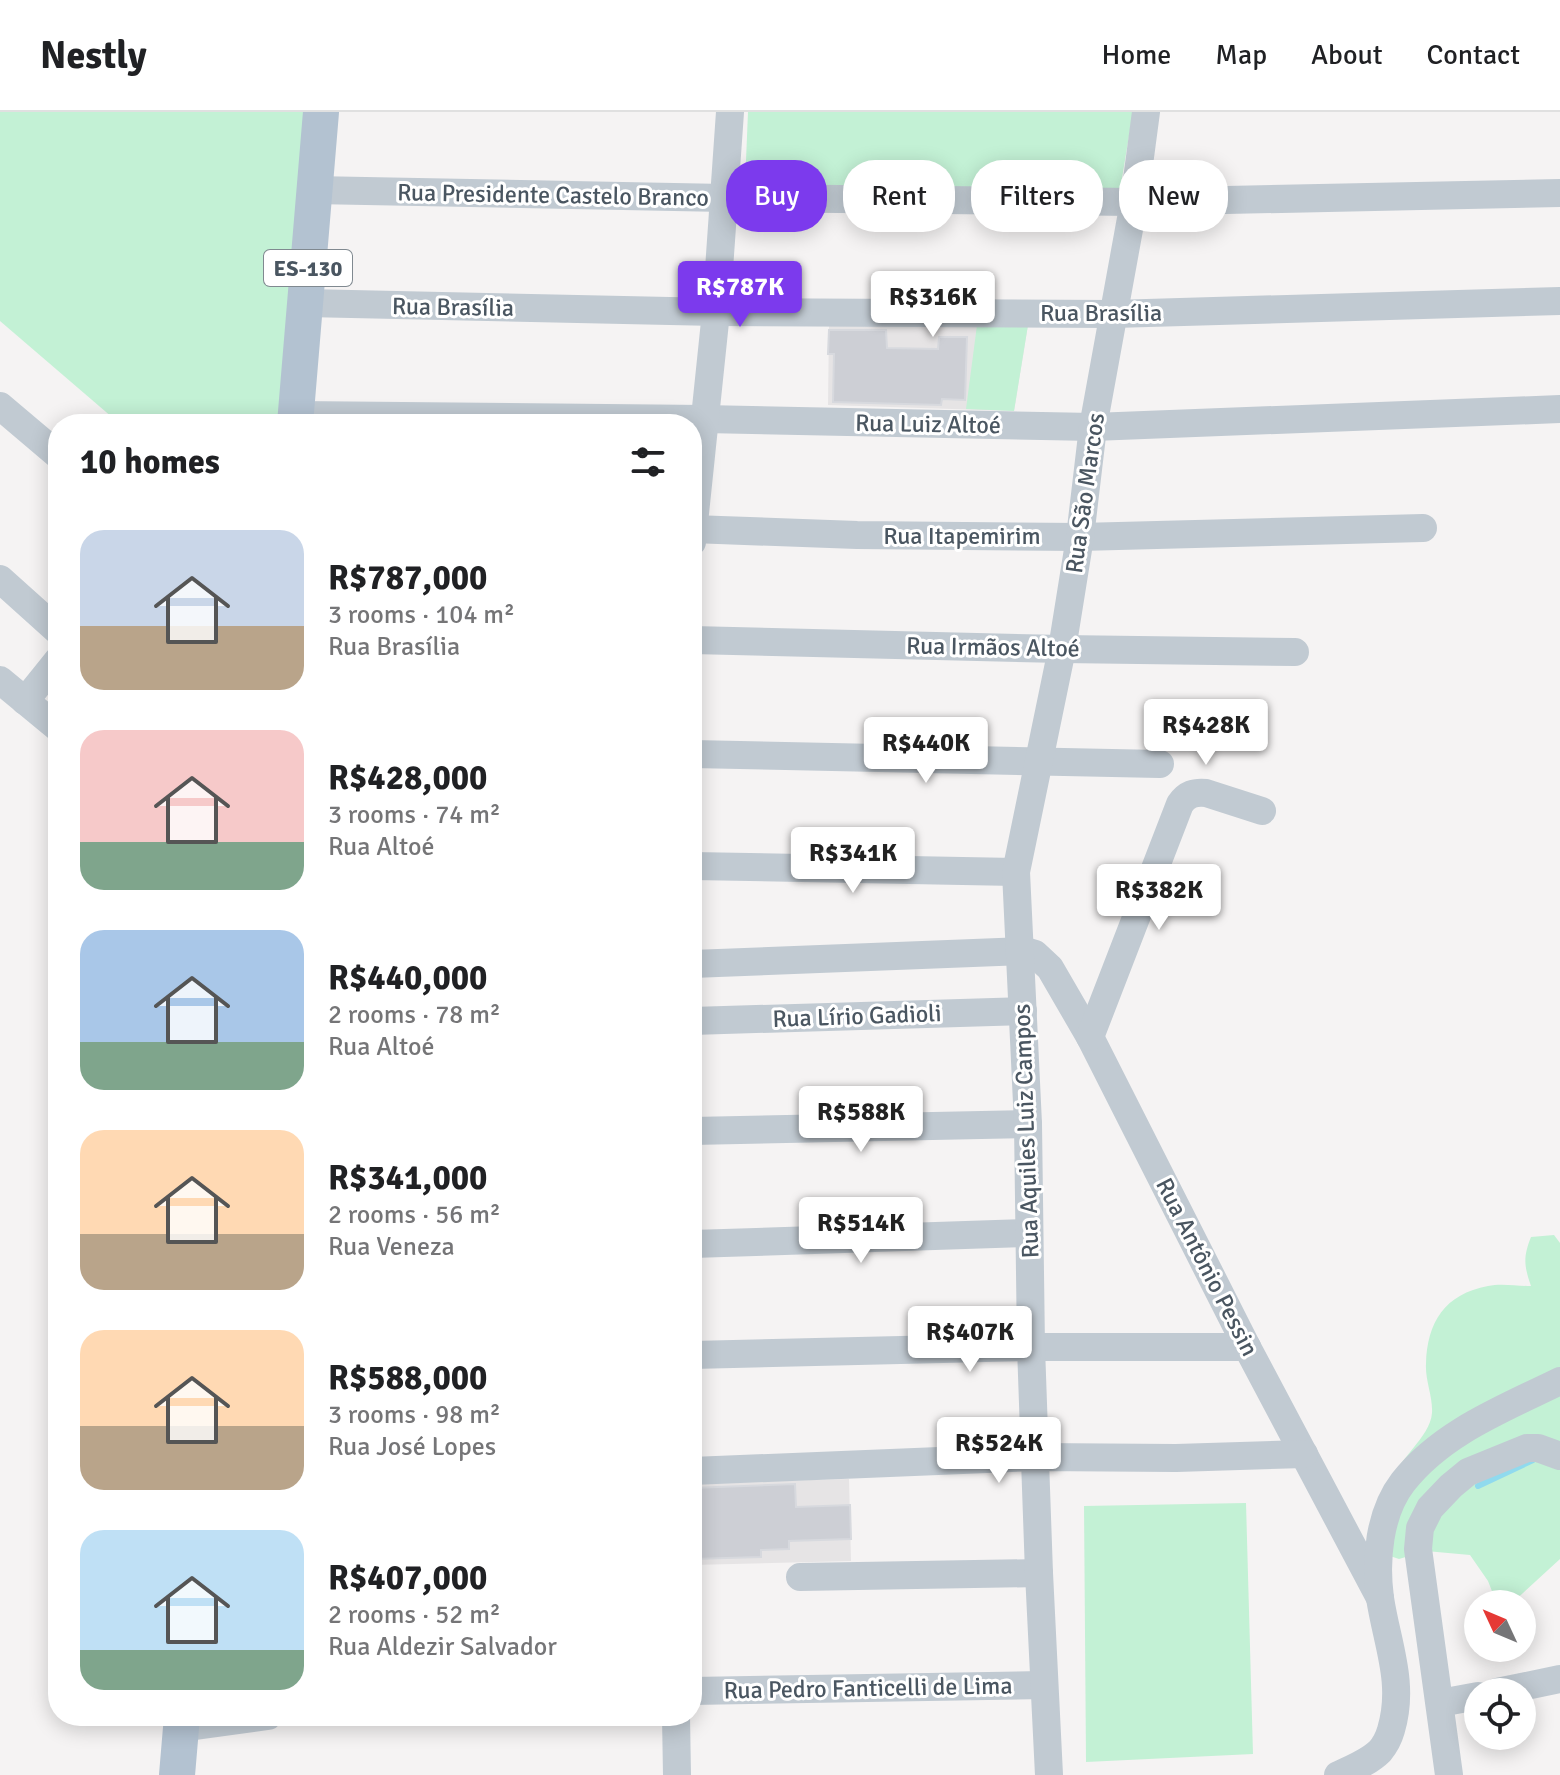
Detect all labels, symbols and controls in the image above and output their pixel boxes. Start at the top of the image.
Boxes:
text: Nestly [40,32,147,79]
text: Home [1102,38,1171,72]
text: Map [1215,38,1267,72]
text: About [1311,38,1383,72]
text: Contact [1427,38,1520,72]
chip: Buy [726,160,827,232]
chip: Rent [843,160,955,232]
chip: Filters [971,160,1103,232]
chip: New [1119,160,1228,232]
street label: Rua Presidente Castelo Branco [397,177,709,213]
road number: ES-130 [264,250,352,286]
pin: R$787K [675,261,805,329]
text: R$787K [696,271,784,303]
pin: R$316K [868,271,998,339]
text: R$316K [889,281,977,313]
street label: Rua Brasília [392,291,514,323]
street label: Rua Brasília [1040,298,1162,328]
street label: Rua Luiz Altoé [855,408,1001,440]
street label: Rua São Marcos [1059,411,1111,575]
icon: filters [626,440,670,484]
text: 10 homes [80,441,220,483]
street label: Rua Itapemirim [883,521,1041,551]
text: R$787,000 [328,557,487,599]
icon: home [144,562,240,658]
text: 3 rooms · 104 m² [328,599,515,631]
street label: Rua Irmãos Altoé [906,630,1080,664]
text: Rua Brasília [328,631,460,663]
pin: R$428K [1141,699,1271,767]
text: R$428K [1162,709,1250,741]
pin: R$440K [861,717,991,785]
text: R$440K [882,727,970,759]
text: R$428,000 [328,757,487,799]
icon: home [144,762,240,858]
text: 3 rooms · 74 m² [328,799,501,831]
pin: R$341K [788,827,918,895]
text: Rua Altoé [328,831,434,863]
text: R$341K [809,837,897,869]
pin: R$382K [1094,864,1224,932]
text: R$382K [1115,874,1203,906]
text: R$440,000 [328,957,487,999]
icon: home [144,962,240,1058]
street label: Rua Lírio Gadioli [772,998,942,1034]
text: 2 rooms · 78 m² [328,999,501,1031]
street label: Rua Aquiles Luiz Campos [1007,1003,1045,1259]
text: Rua Altoé [328,1031,434,1063]
pin: R$588K [796,1086,926,1154]
text: R$588K [817,1096,905,1128]
text: R$341,000 [328,1157,487,1199]
icon: home [144,1162,240,1258]
street label: Rua Antônio Pessin [1149,1173,1265,1361]
pin: R$514K [796,1197,926,1265]
text: 2 rooms · 56 m² [328,1199,501,1231]
text: R$514K [817,1207,905,1239]
text: Rua Veneza [328,1231,455,1263]
pin: R$407K [905,1306,1035,1374]
text: R$407K [926,1316,1014,1348]
text: R$588,000 [328,1357,487,1399]
icon: home [144,1362,240,1458]
text: 3 rooms · 98 m² [328,1399,501,1431]
pin: R$524K [934,1417,1064,1485]
text: R$524K [955,1427,1043,1459]
text: Rua José Lopes [328,1431,496,1463]
text: R$407,000 [328,1557,487,1599]
icon: home [144,1562,240,1658]
north arrow [1464,1590,1536,1662]
map controls [1464,1590,1536,1750]
text: 2 rooms · 52 m² [328,1599,501,1631]
text: Rua Aldezir Salvador [328,1631,557,1663]
street label: Rua Pedro Fanticelli de Lima [723,1670,1013,1706]
button: locate [1464,1678,1536,1750]

